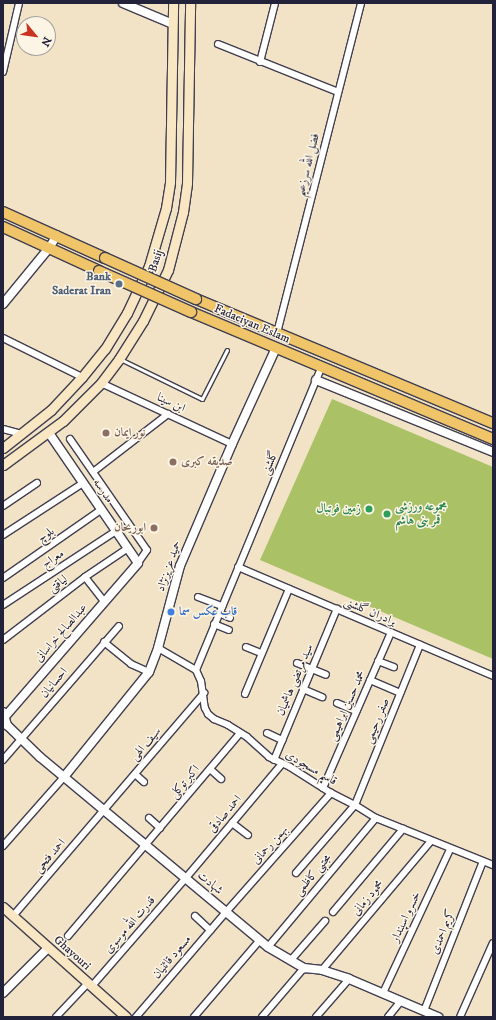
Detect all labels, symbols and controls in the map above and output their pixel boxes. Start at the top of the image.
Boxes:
north arrow [16,16,56,56]
text: N [37,34,54,49]
street label: فضل الله سرزعیم [293,132,323,198]
street label: Basij [146,248,166,274]
place label: Bank Saderat Iran [52,270,111,298]
marker: Bank Saderat Iran [114,279,124,289]
street label: Fadaeiyan Eslam [212,302,292,346]
street label: ابن سینا [155,390,187,416]
place label: نور ایمان [114,426,145,440]
marker: نور ایمان [101,428,111,438]
street label: گلشنی [259,449,281,477]
place label: صدیقه کبری [181,455,233,469]
marker: صدیقه کبری [168,457,178,467]
street label: مدرسه [90,476,116,506]
place label: مجموعه ورزشی قمر بنی هاشم [395,500,447,528]
place label: زمین فوتبال [316,502,361,516]
marker: زمین فوتبال [364,504,374,514]
marker: مجموعه ورزشی قمر بنی هاشم [382,509,392,519]
place label: ابوریحان [114,521,146,535]
marker: ابوریحان [149,523,159,533]
street label: بلوچ [35,524,57,546]
street label: حمید عزیزنژاد [154,539,184,593]
street label: معراج [39,547,67,571]
street label: لیاقتی [46,572,70,596]
street label: برادران گلشنی [342,595,398,629]
street label: عبدالصالح خراسانی [32,601,90,665]
place label: قاب عکس سما [179,605,237,619]
marker: قاب عکس سما [166,607,176,617]
street label: سید مرتضی هاشمیان [273,642,317,718]
street label: احسانیان [37,665,71,701]
street label: محمد حسین ابراهیمی [325,669,369,743]
street label: صفر رحیمی [361,696,393,746]
street label: سیف الهی [128,724,164,764]
street label: قاسم مسجودی [283,747,339,789]
street label: اکبر توکلی [167,762,203,802]
street label: احمد صادقی [205,792,245,836]
street label: بهمن رحمانی [249,823,291,867]
street label: احمد فتحی [31,836,69,876]
street label: مجتبی کاظمی [291,851,335,899]
street label: شهادت [194,868,226,898]
street label: محمود زمانی [349,877,387,919]
street label: خسرو اسپندار [388,889,424,945]
street label: قدرت الله موسوی [101,894,159,956]
street label: کریم احمدی [428,908,458,956]
street label: مسعود قائنیان [150,932,194,982]
street label: Ghayouri [51,933,93,973]

